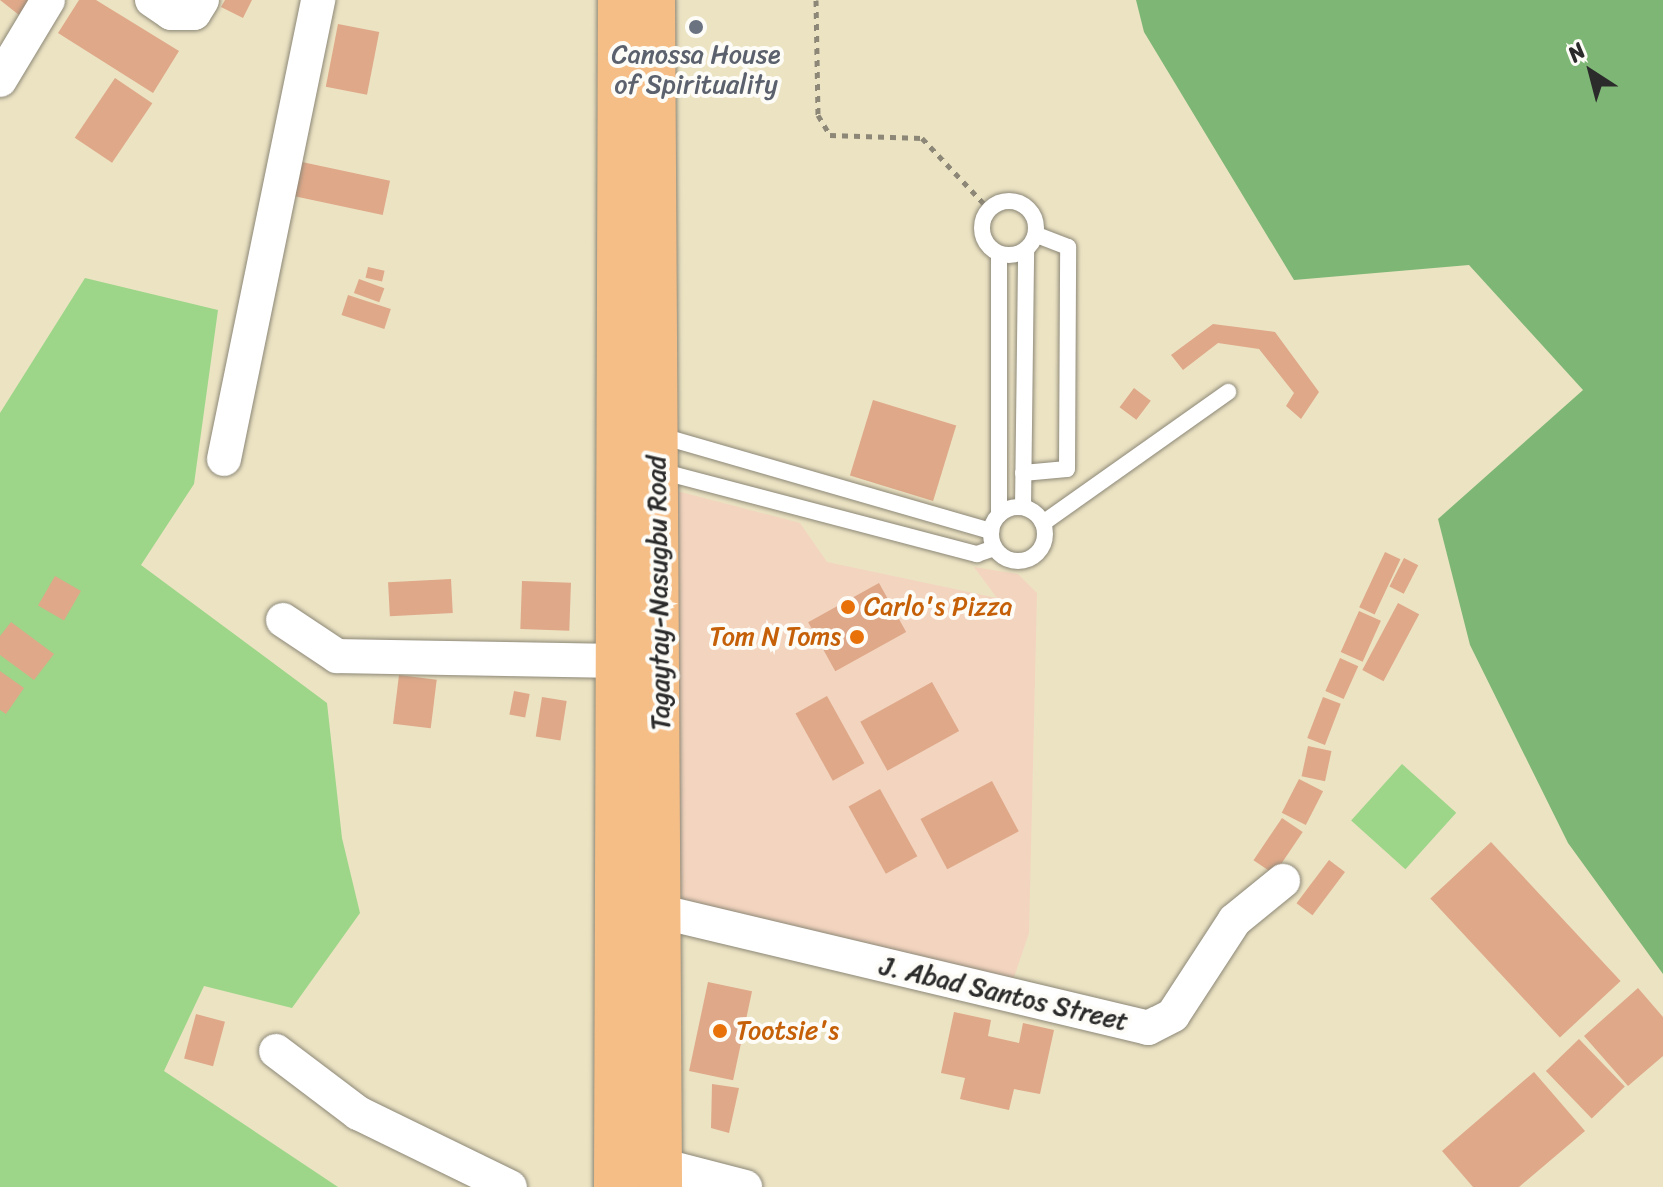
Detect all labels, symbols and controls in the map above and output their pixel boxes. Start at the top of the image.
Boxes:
marker: Canossa House of Spirituality [687,18,705,36]
north arrow [1551,32,1631,112]
text: N [1559,32,1594,72]
place label: Canossa House of Spirituality [612,39,780,100]
street label: Tagaytay-Nasugbu Road [641,455,677,731]
place label: Carlo's Pizza [864,591,1012,623]
marker: Carlo's Pizza [839,598,857,616]
place label: Tom N Toms [707,621,841,653]
marker: Tom N Toms [848,628,866,646]
street label: J. Abad Santos Street [877,950,1131,1038]
place label: Tootsie's [736,1015,839,1047]
marker: Tootsie's [711,1022,729,1040]

